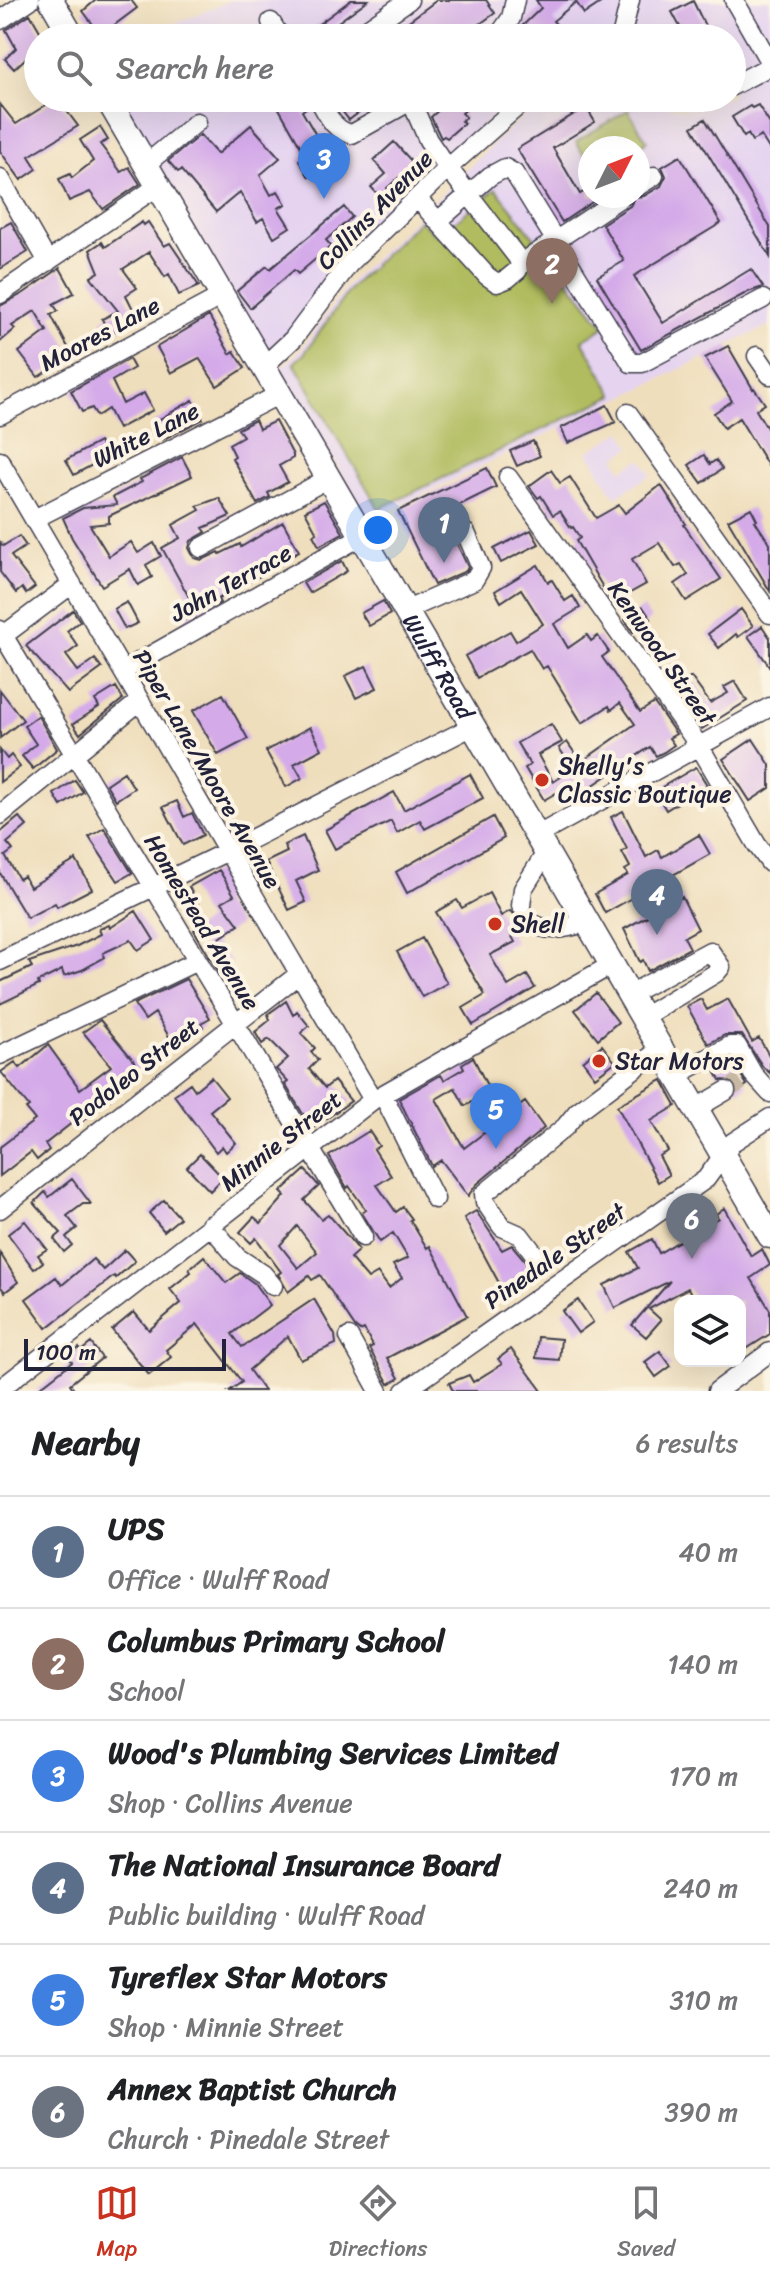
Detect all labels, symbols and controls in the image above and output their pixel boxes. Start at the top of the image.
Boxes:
search box [24,24,746,112]
text: Search here [116,41,274,95]
icon: search [52,46,96,90]
pin: 3 [298,133,350,199]
north arrow [578,136,650,208]
street label: Collins Avenue [306,140,444,280]
pin: 2 [526,238,578,304]
street label: Moores Lane [32,285,168,383]
street label: White Lane [85,390,207,480]
pin: 1 [418,497,470,563]
your location [358,510,398,550]
street label: John Terrace [161,532,300,634]
street label: Kenwood Street [596,572,728,735]
street label: Wulff Road [391,605,487,729]
street label: Piper Lane/Moore Avenue [121,641,293,897]
place label: Shelly's Classic Boutique [558,745,731,815]
marker: Shelly's Classic Boutique [533,771,551,789]
street label: Homestead Avenue [132,825,272,1019]
pin: 4 [631,869,683,935]
place label: Shell [511,903,566,945]
marker: Shell [486,915,504,933]
street label: Podoleo Street [59,1007,209,1137]
place label: Star Motors [615,1040,744,1082]
marker: Star Motors [590,1052,608,1070]
street label: Minnie Street [210,1079,352,1203]
pin: 5 [470,1083,522,1149]
street label: Pinedale Street [475,1191,636,1321]
pin: 6 [666,1193,718,1259]
map controls [674,1295,746,1367]
button: layers [674,1295,746,1367]
text: 100 m [36,1333,96,1372]
scale bar [24,1335,226,1371]
text: Nearby [32,1413,140,1473]
text: 6 results [636,1420,738,1466]
text: UPS [108,1502,165,1556]
text: 1 [52,1529,64,1575]
text: 40 m [679,1529,738,1575]
text: Office · Wulff Road [108,1556,329,1602]
text: Columbus Primary School [108,1614,444,1668]
text: 2 [50,1641,66,1687]
text: 140 m [667,1641,738,1687]
text: School [108,1668,185,1714]
text: Wood's Plumbing Services Limited [108,1726,557,1780]
text: 3 [51,1753,65,1799]
text: 170 m [669,1753,738,1799]
text: Shop · Collins Avenue [108,1780,353,1826]
text: The National Insurance Board [108,1838,499,1892]
text: 4 [50,1865,66,1911]
text: 240 m [664,1865,738,1911]
text: Public building · Wulff Road [108,1892,425,1938]
text: Tyreflex Star Motors [108,1950,387,2004]
text: 5 [50,1977,66,2023]
text: 310 m [669,1977,738,2023]
text: Shop · Minnie Street [108,2004,344,2050]
text: Annex Baptist Church [108,2062,397,2116]
text: 6 [51,2089,65,2135]
text: 390 m [665,2089,738,2135]
text: Church · Pinedale Street [108,2116,389,2162]
tab: Map [95,2181,139,2268]
tab: Directions [329,2181,427,2268]
tab: Saved [617,2181,675,2268]

